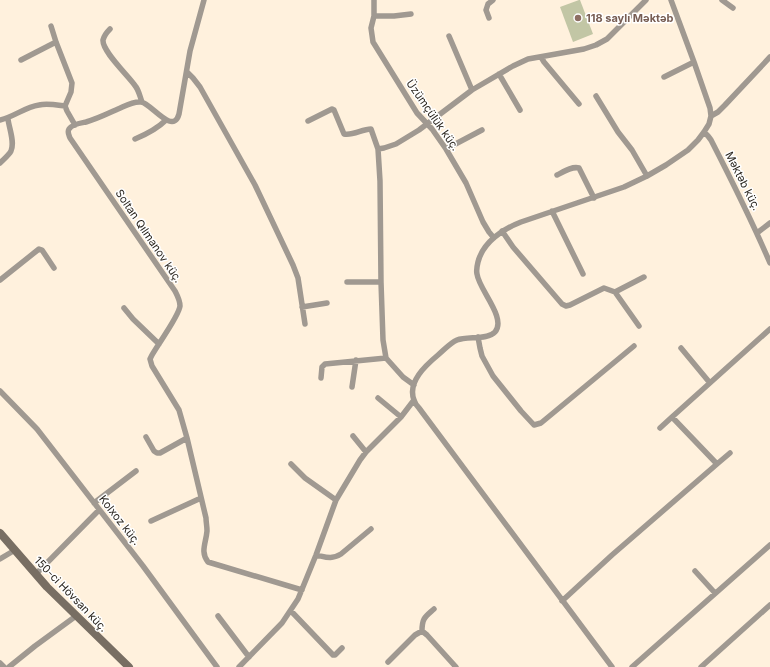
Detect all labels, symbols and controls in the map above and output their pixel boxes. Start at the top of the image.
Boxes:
place label: 118 saylı Məktəb [586,11,673,25]
marker: 118 saylı Məktəb [573,13,583,23]
street label: Üzümçülük küç. [403,77,463,153]
street label: Məktəb küç. [722,149,764,213]
street label: Soltan Qılmanov küç. [113,187,185,285]
street label: Kolxoz küç. [96,492,144,548]
street label: 150-ci Hövsan küç. [31,553,111,635]

